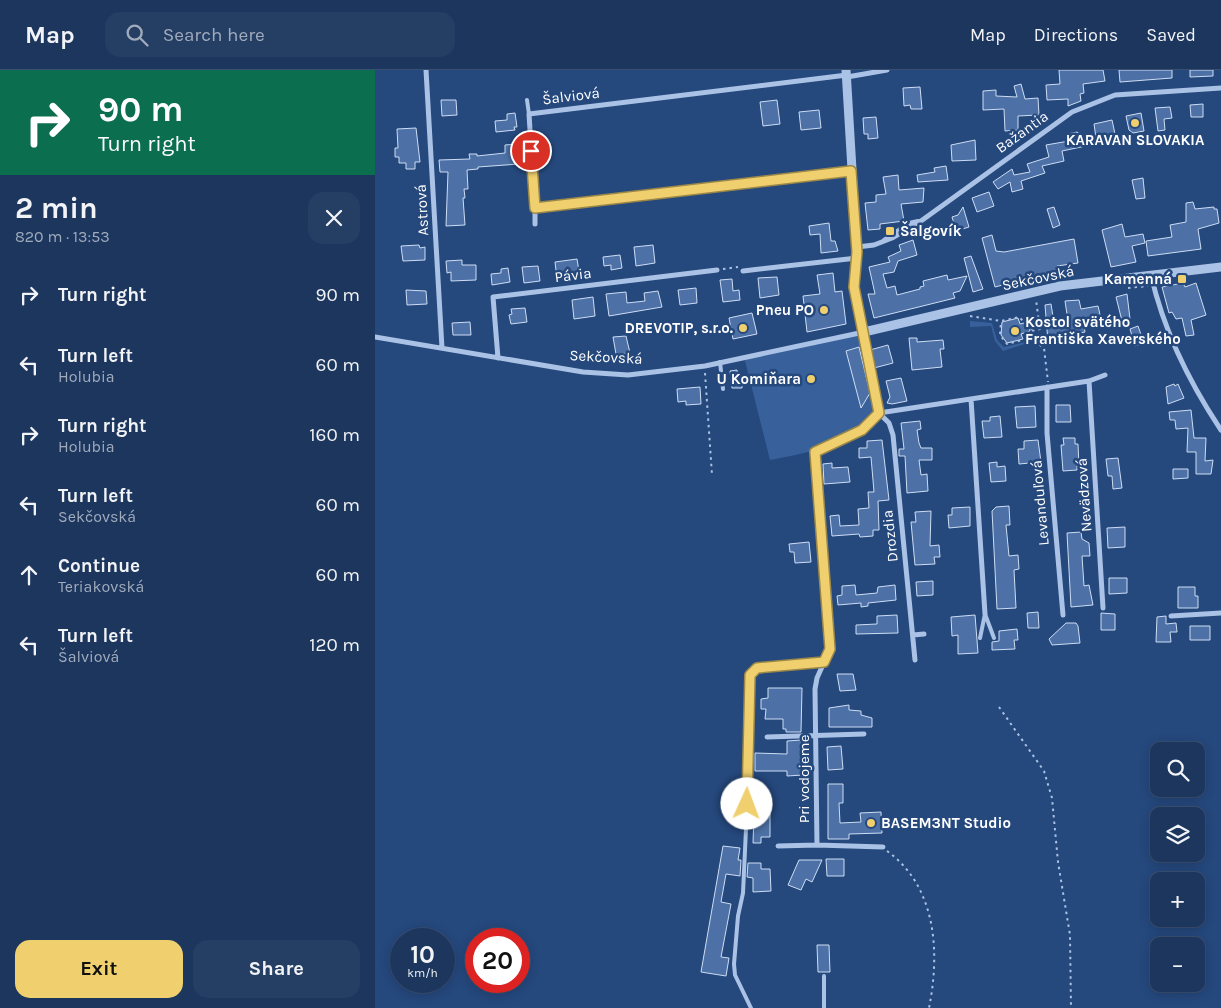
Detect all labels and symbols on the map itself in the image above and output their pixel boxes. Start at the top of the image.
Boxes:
street label: Šalviová [541,84,601,108]
street label: Bažantia [992,107,1052,157]
marker: KARAVAN SLOVAKIA [1129,117,1141,129]
pin [510,130,552,172]
place label: KARAVAN SLOVAKIA [1066,131,1205,149]
street label: Astrová [412,184,432,236]
place label: Šalgovík [900,220,962,240]
marker: Šalgovík [884,225,896,237]
street label: Sekčovská [1000,262,1076,294]
street label: Pávia [554,264,592,286]
place label: Kamenná [1104,270,1172,288]
marker: Kamenná [1176,273,1188,285]
place label: Pneu PO [756,301,814,319]
marker: Pneu PO [818,304,830,316]
place label: Kostol svätého Františka Xaverského [1025,313,1181,348]
place label: DREVOTIP, s.r.o. [624,319,733,337]
marker: DREVOTIP, s.r.o. [737,322,749,334]
marker: Kostol svätého Františka Xaverského [1009,325,1021,337]
street label: Sekčovská [569,346,643,368]
place label: U Komiňara [717,370,801,388]
marker: U Komiňara [805,373,817,385]
street label: Nevädzová [1072,458,1096,532]
street label: Levanduľová [1027,460,1053,546]
street label: Drozdia [878,509,902,563]
street label: Pri vodojeme [795,735,813,823]
position arrow [720,777,772,829]
place label: BASEM3NT Studio [881,814,1011,832]
marker: BASEM3NT Studio [865,817,877,829]
speed limit sign: 20 [465,928,530,993]

